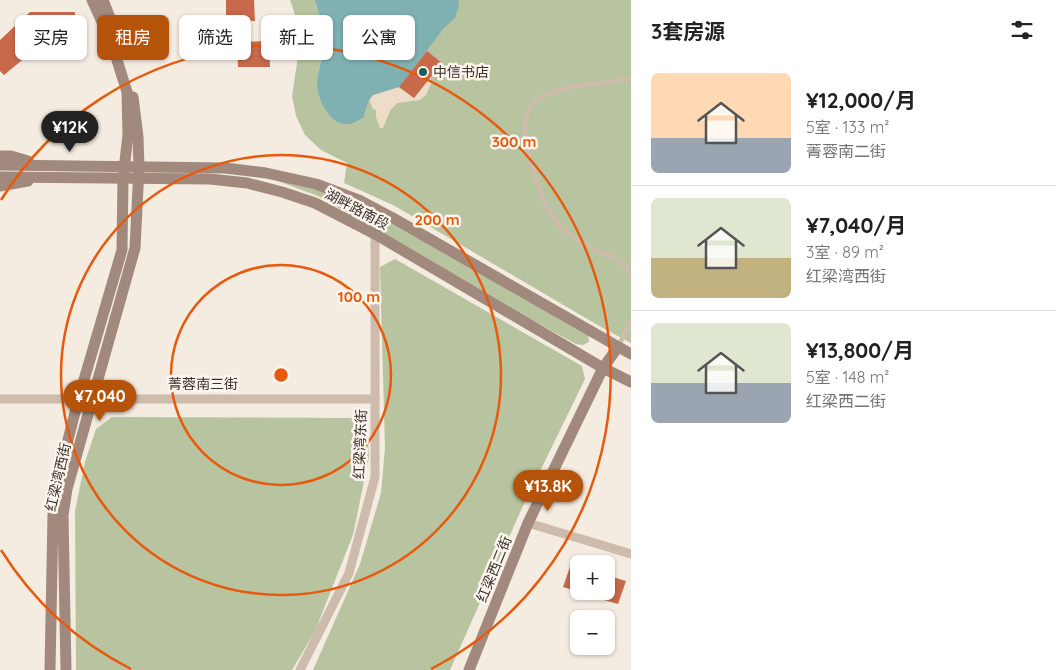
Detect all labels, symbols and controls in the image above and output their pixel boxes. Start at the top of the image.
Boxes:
chip: 买房 [15,15,87,60]
chip: 租房 [97,15,169,60]
chip: 筛选 [179,15,251,60]
chip: 新上 [261,15,333,60]
chip: 公寓 [343,15,415,60]
icon: filters [1008,16,1036,44]
text: 3套房源 [651,18,725,44]
place label: 中信书店 [433,63,489,81]
marker: 中信书店 [417,66,429,78]
text: ¥12,000/月 [806,87,916,113]
icon: home [691,93,751,153]
pin: ¥12K [40,110,100,153]
text: ¥12K [52,117,88,137]
text: 5室 · 133 m² [806,117,889,137]
text: 300 m [492,132,536,151]
text: 菁蓉南二街 [806,141,886,161]
street label: 湖畔路南段 [322,185,392,233]
text: 200 m [415,210,460,229]
text: ¥7,040/月 [806,212,906,238]
icon: home [691,218,751,278]
text: 3室 · 89 m² [806,242,884,262]
text: 红梁湾西街 [806,266,886,286]
text: 100 m [338,287,380,306]
text: ¥13,800/月 [806,337,914,363]
icon: home [691,343,751,403]
centre of rings [272,366,290,384]
text: 5室 · 148 m² [806,367,889,387]
street label: 菁蓉南三街 [168,375,238,393]
pin: ¥7,040 [59,380,141,422]
text: ¥7,040 [74,386,126,406]
text: 红梁西二街 [806,391,886,411]
street label: 红梁湾东街 [350,409,370,479]
street label: 红梁湾西街 [41,441,75,513]
pin: ¥13.8K [507,470,589,512]
text: ¥13.8K [524,476,572,496]
street label: 红梁西二街 [473,533,515,605]
map controls [570,555,615,655]
button: + [570,555,615,600]
button: − [570,610,615,655]

